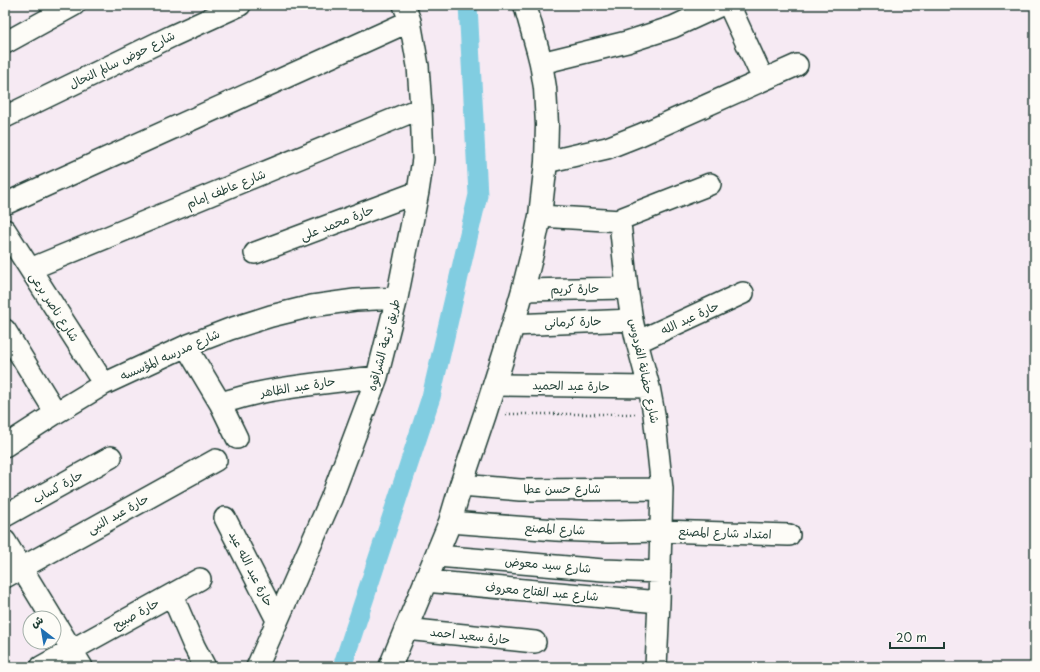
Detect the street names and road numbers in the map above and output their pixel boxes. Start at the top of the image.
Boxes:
street label: شارع حوض سالم النحال [66,26,178,94]
street label: شارع عاطف إمام [183,164,268,213]
street label: حارة محمد على [297,200,376,244]
street label: شارع ناصر برعى [25,268,84,345]
street label: حارة كريم [550,279,600,298]
street label: حارة عبد الله [657,296,722,338]
street label: طريق ترعة الشراقوه [362,297,404,393]
street label: حارة كرمانى [544,311,602,331]
street label: شارع حضانة الفردوس [624,317,665,425]
street label: شارع مدرسه المؤسسه [117,324,223,385]
street label: حارة عبد الظاهر [258,371,337,401]
street label: حارة عبد الحميد [532,375,610,395]
street label: حارة كساب [29,465,86,507]
street label: شارع حسن عطا [523,479,601,498]
street label: حارة عبد النبى [83,489,152,537]
street label: شارع المصنع [524,517,586,540]
street label: امتداد شارع المصنع [678,521,772,544]
street label: حارة عبد الله عيد [225,528,279,609]
street label: شارع سيد معوض [504,551,592,578]
street label: شارع عبد الفتاح معروف [485,577,599,606]
street label: حارة صبيح [109,593,163,634]
street label: حارة سعيد احمد [429,622,511,648]

